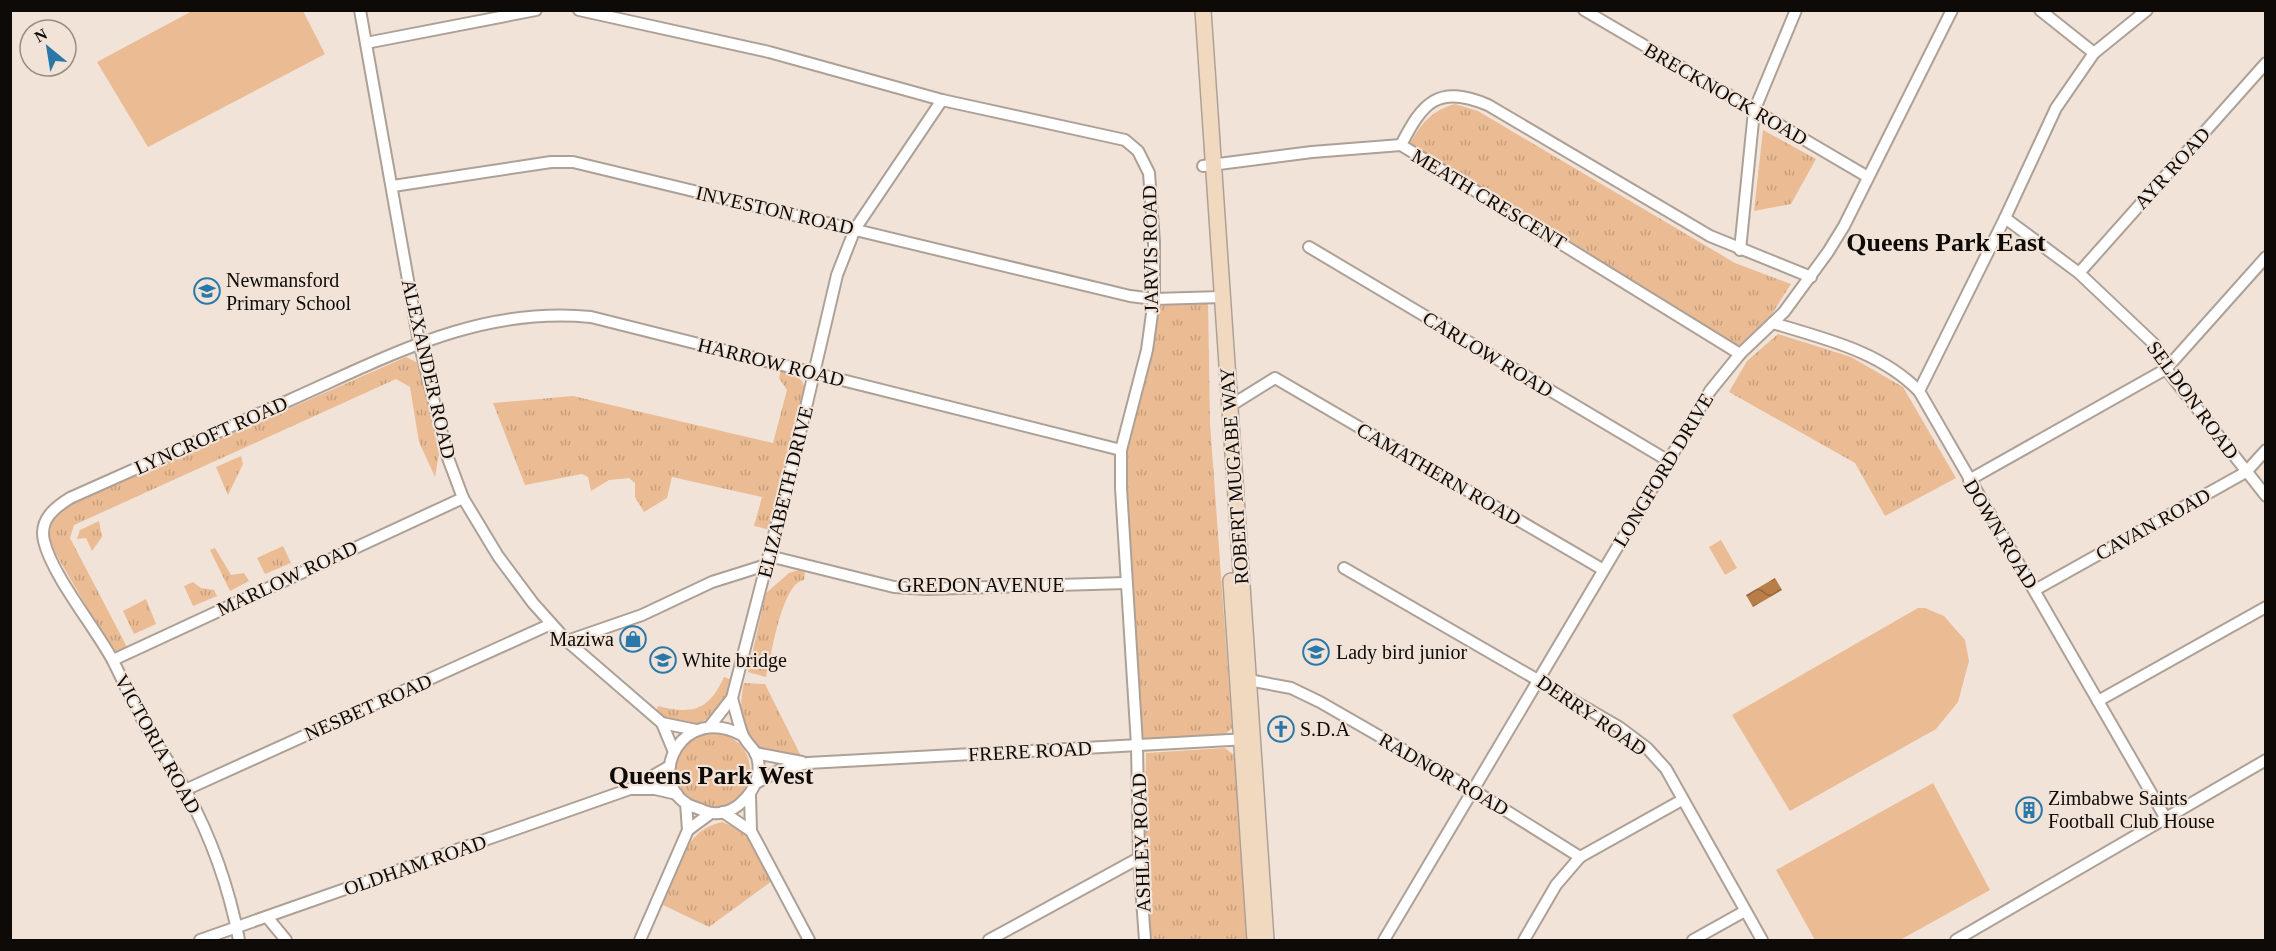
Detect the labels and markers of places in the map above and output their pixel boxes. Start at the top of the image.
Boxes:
place label: Newmansford Primary School [226,269,351,315]
school or university icon: Newmansford Primary School [192,276,222,306]
shop icon: Maziwa [618,624,648,654]
place label: Maziwa [550,628,614,650]
school or university icon: Lady bird junior [1301,637,1331,667]
place label: Lady bird junior [1336,641,1467,664]
school or university icon: White bridge [648,645,678,675]
place label: White bridge [682,649,787,672]
church icon: S.D.A [1266,714,1296,744]
place label: S.D.A [1300,718,1351,740]
place label: Zimbabwe Saints Football Club House [2048,787,2215,832]
building icon: Zimbabwe Saints Football Club House [2014,795,2044,825]

